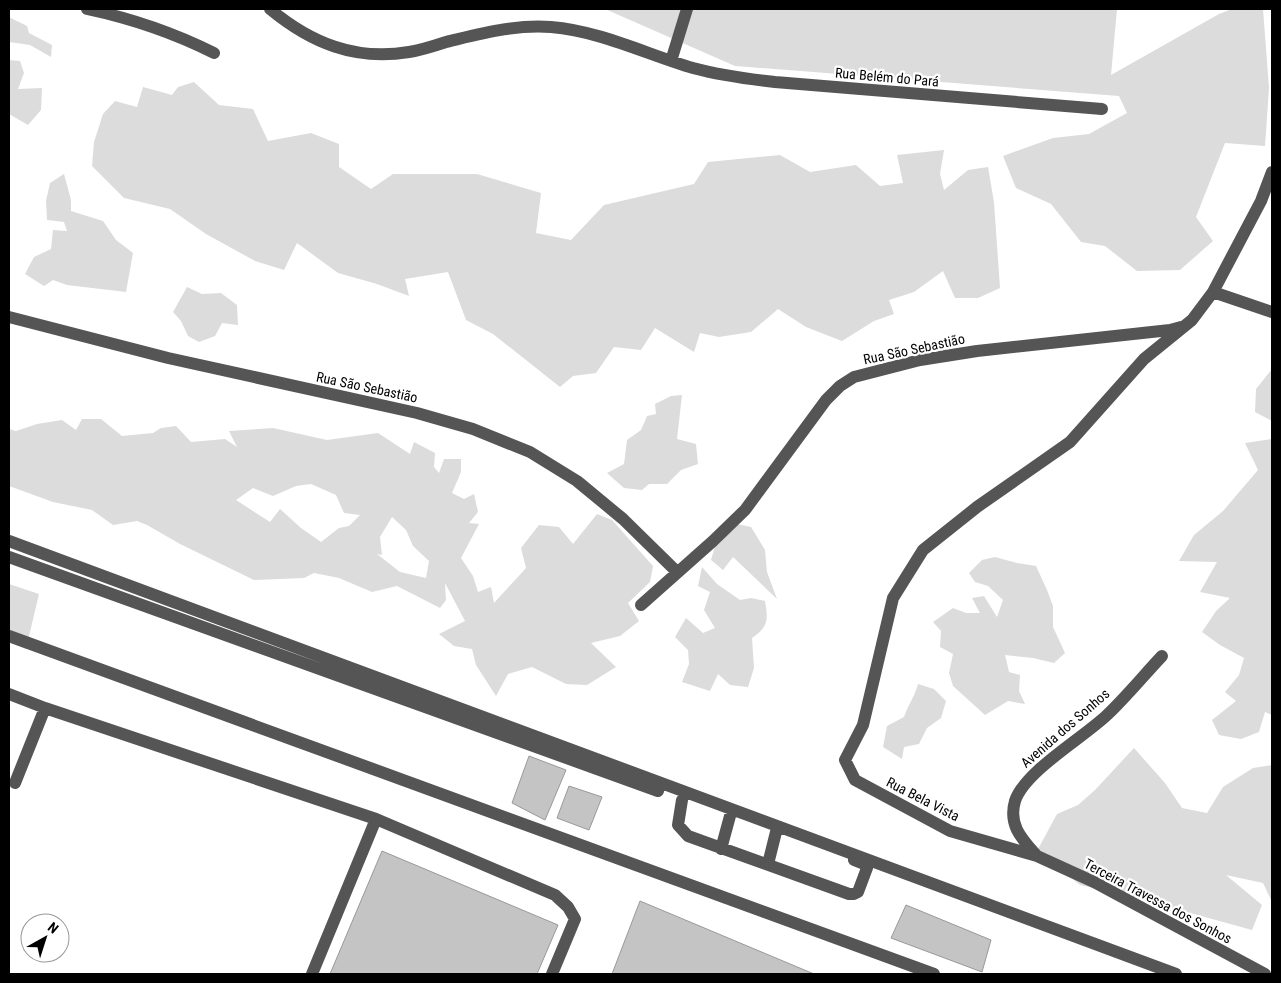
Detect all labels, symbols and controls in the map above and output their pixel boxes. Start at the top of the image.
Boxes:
street label: Rua Belém do Pará [834,64,940,90]
street label: Rua São Sebastião [862,330,966,368]
street label: Rua São Sebastião [315,368,419,406]
street label: Avenida dos Sonhos [1018,685,1112,771]
street label: Rua Bela Vista [884,774,962,824]
street label: Terceira Travessa dos Sonhos [1082,855,1234,947]
north arrow [20,913,70,963]
text: N [45,919,62,937]

